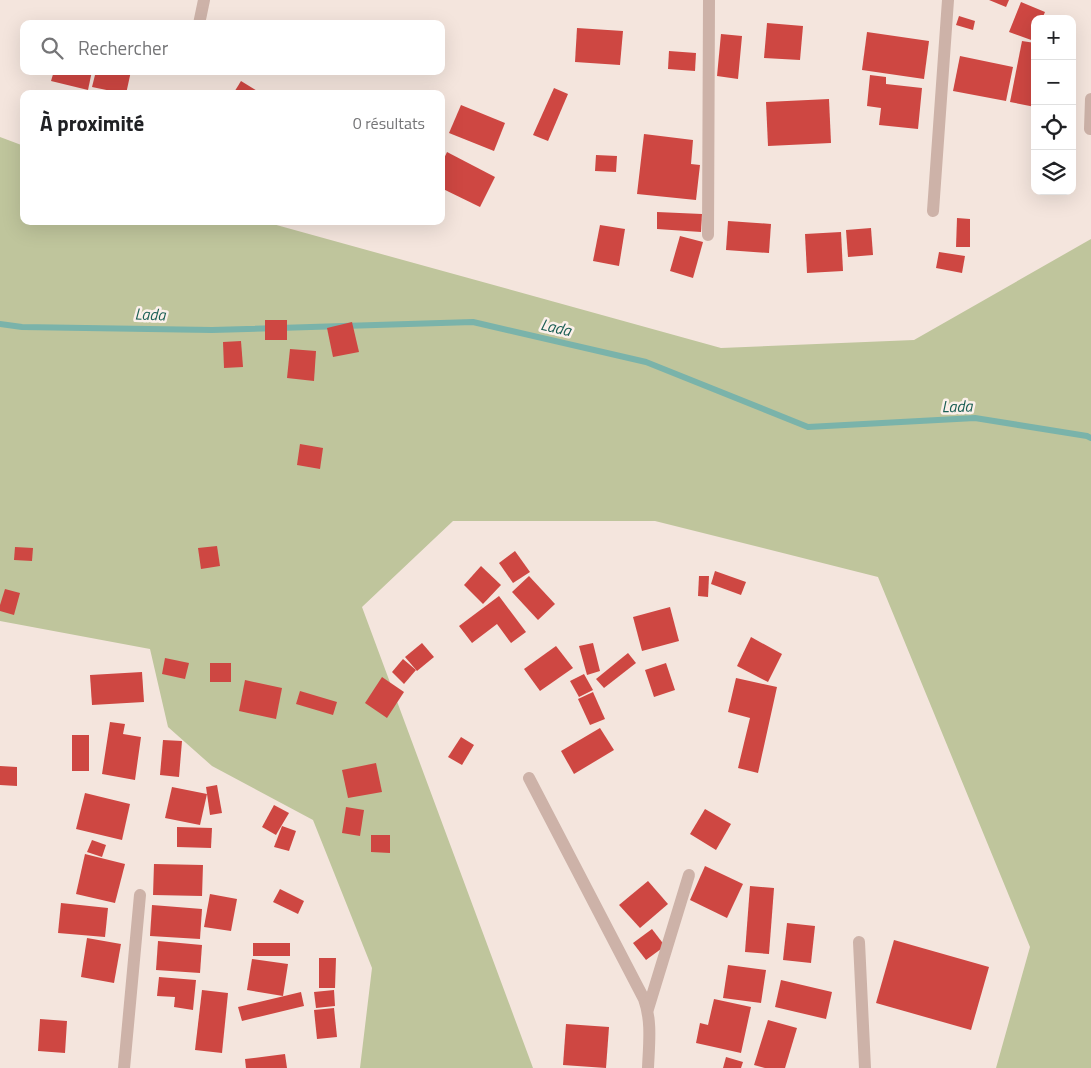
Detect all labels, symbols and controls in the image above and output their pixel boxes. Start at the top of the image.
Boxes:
map controls [1031,15,1076,195]
button: + [1031,15,1076,60]
search box [20,20,445,75]
text: Rechercher [78,33,168,62]
icon: search [38,34,66,62]
button: − [1031,60,1076,105]
button: locate [1031,105,1076,150]
text: À proximité [40,107,144,139]
text: 0 résultats [353,111,425,135]
button: layers [1031,150,1076,195]
water label: Lada [134,301,167,327]
water label: Lada [538,312,575,342]
water label: Lada [941,394,974,418]

